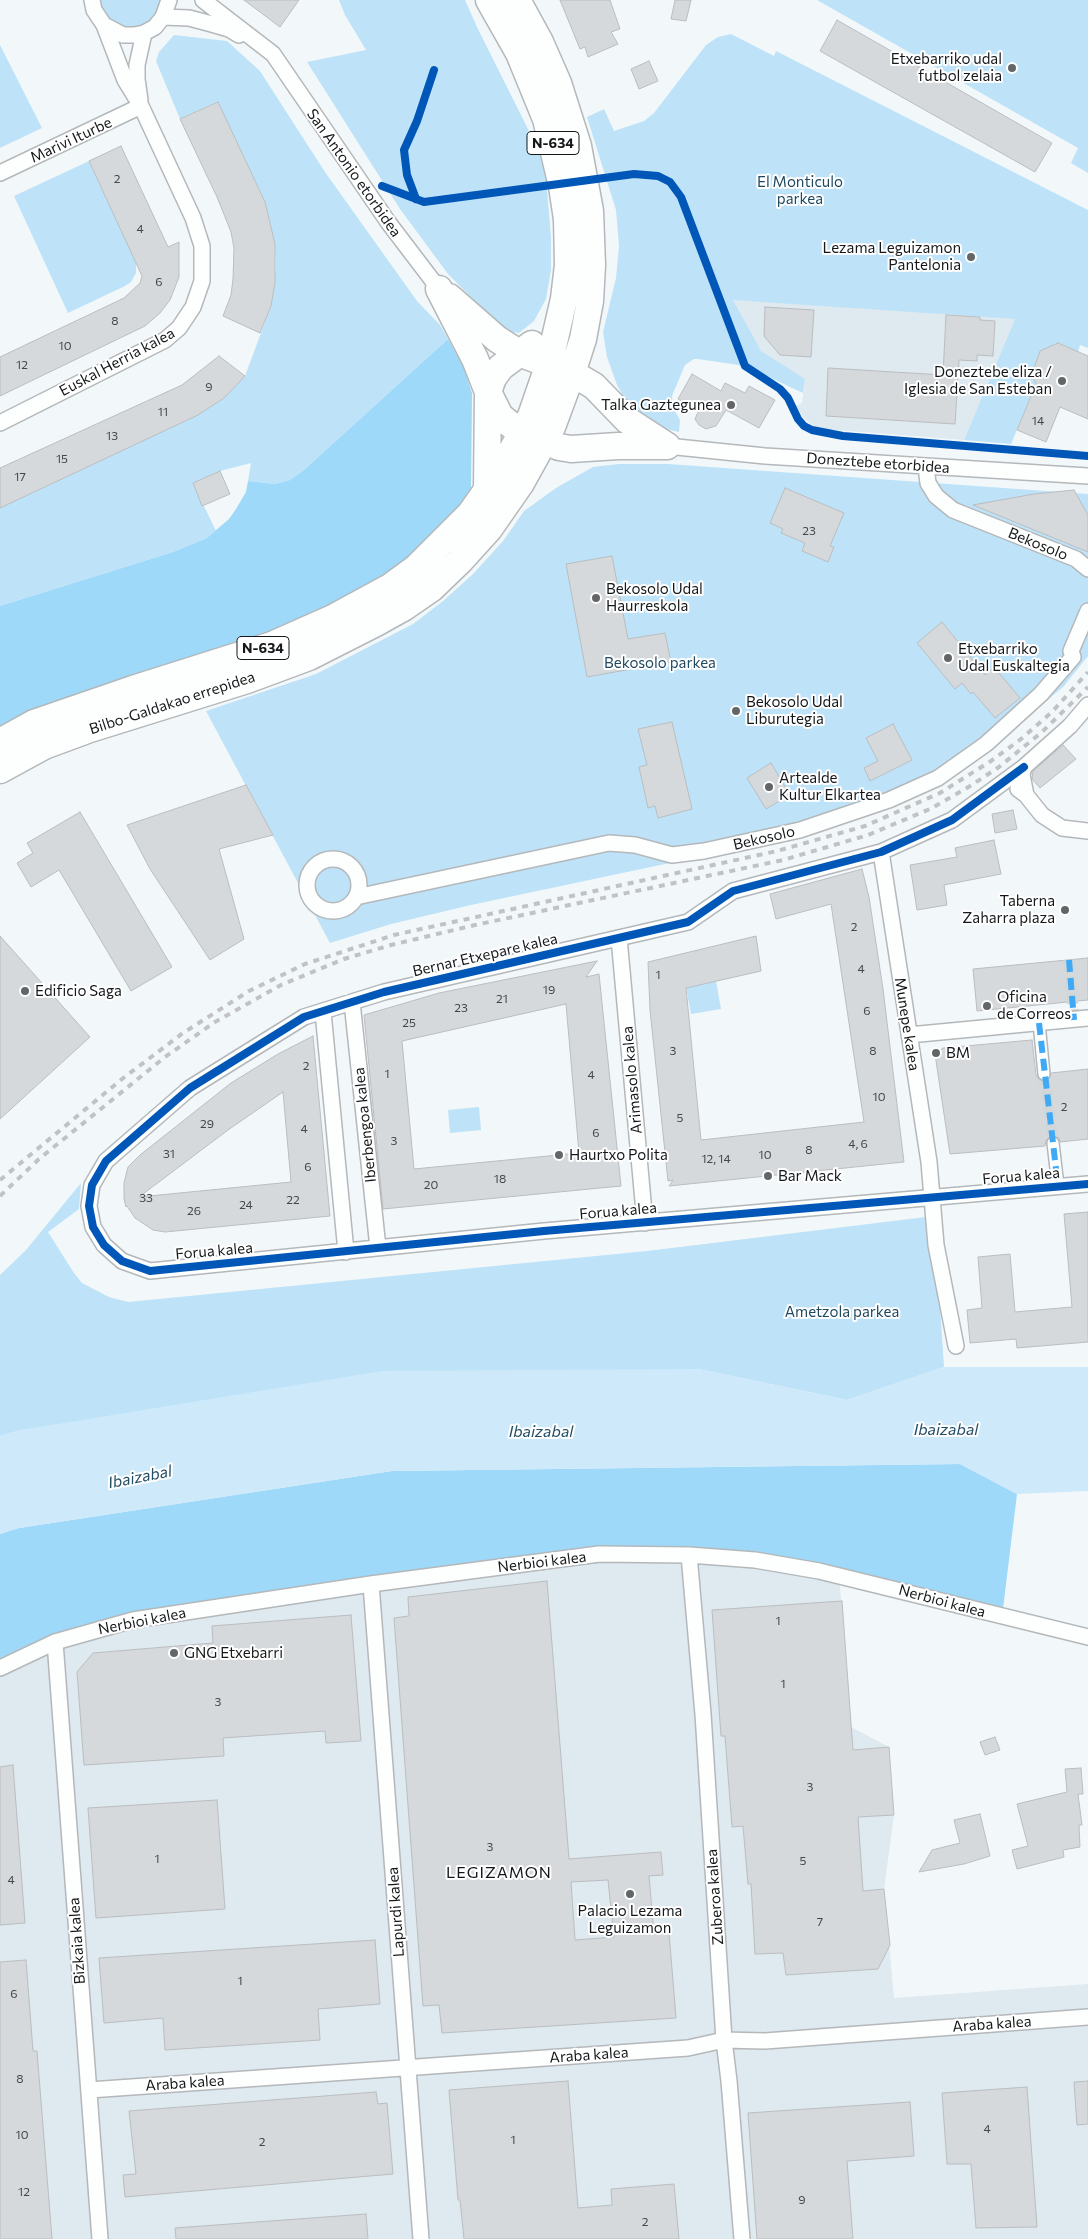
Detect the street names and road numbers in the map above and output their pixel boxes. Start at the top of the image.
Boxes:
street label: San Antonio etorbidea [303,105,405,241]
street label: Marivi Iturbe [27,113,115,167]
road number: N-634 [527,132,579,154]
street label: Euskal Herria kalea [56,324,178,400]
street label: Doneztebe etorbidea [806,449,950,477]
street label: Bekosolo [1006,524,1070,564]
road number: N-634 [237,636,289,660]
street label: Bilbo-Galdakao errepidea [87,668,257,738]
street label: Bekosolo [731,822,797,854]
street label: Bernar Etxepare kalea [411,930,559,980]
street label: Munepe kalea [891,976,923,1072]
street label: Arimasolo kalea [618,1025,646,1135]
street label: Iberbengoa kalea [350,1067,380,1183]
street label: Forua kalea [981,1164,1061,1188]
street label: Forua kalea [578,1199,658,1223]
street label: Forua kalea [174,1239,254,1263]
street label: Nerbioi kalea [497,1548,587,1576]
street label: Nerbioi kalea [897,1581,987,1621]
street label: Nerbioi kalea [97,1604,187,1638]
street label: Zuberoa kalea [703,1848,727,1946]
street label: Lapurdi kalea [384,1866,408,1958]
street label: Bizkaia kalea [65,1897,89,1985]
street label: Araba kalea [952,2012,1032,2036]
street label: Araba kalea [549,2043,629,2067]
street label: Araba kalea [145,2071,225,2095]

